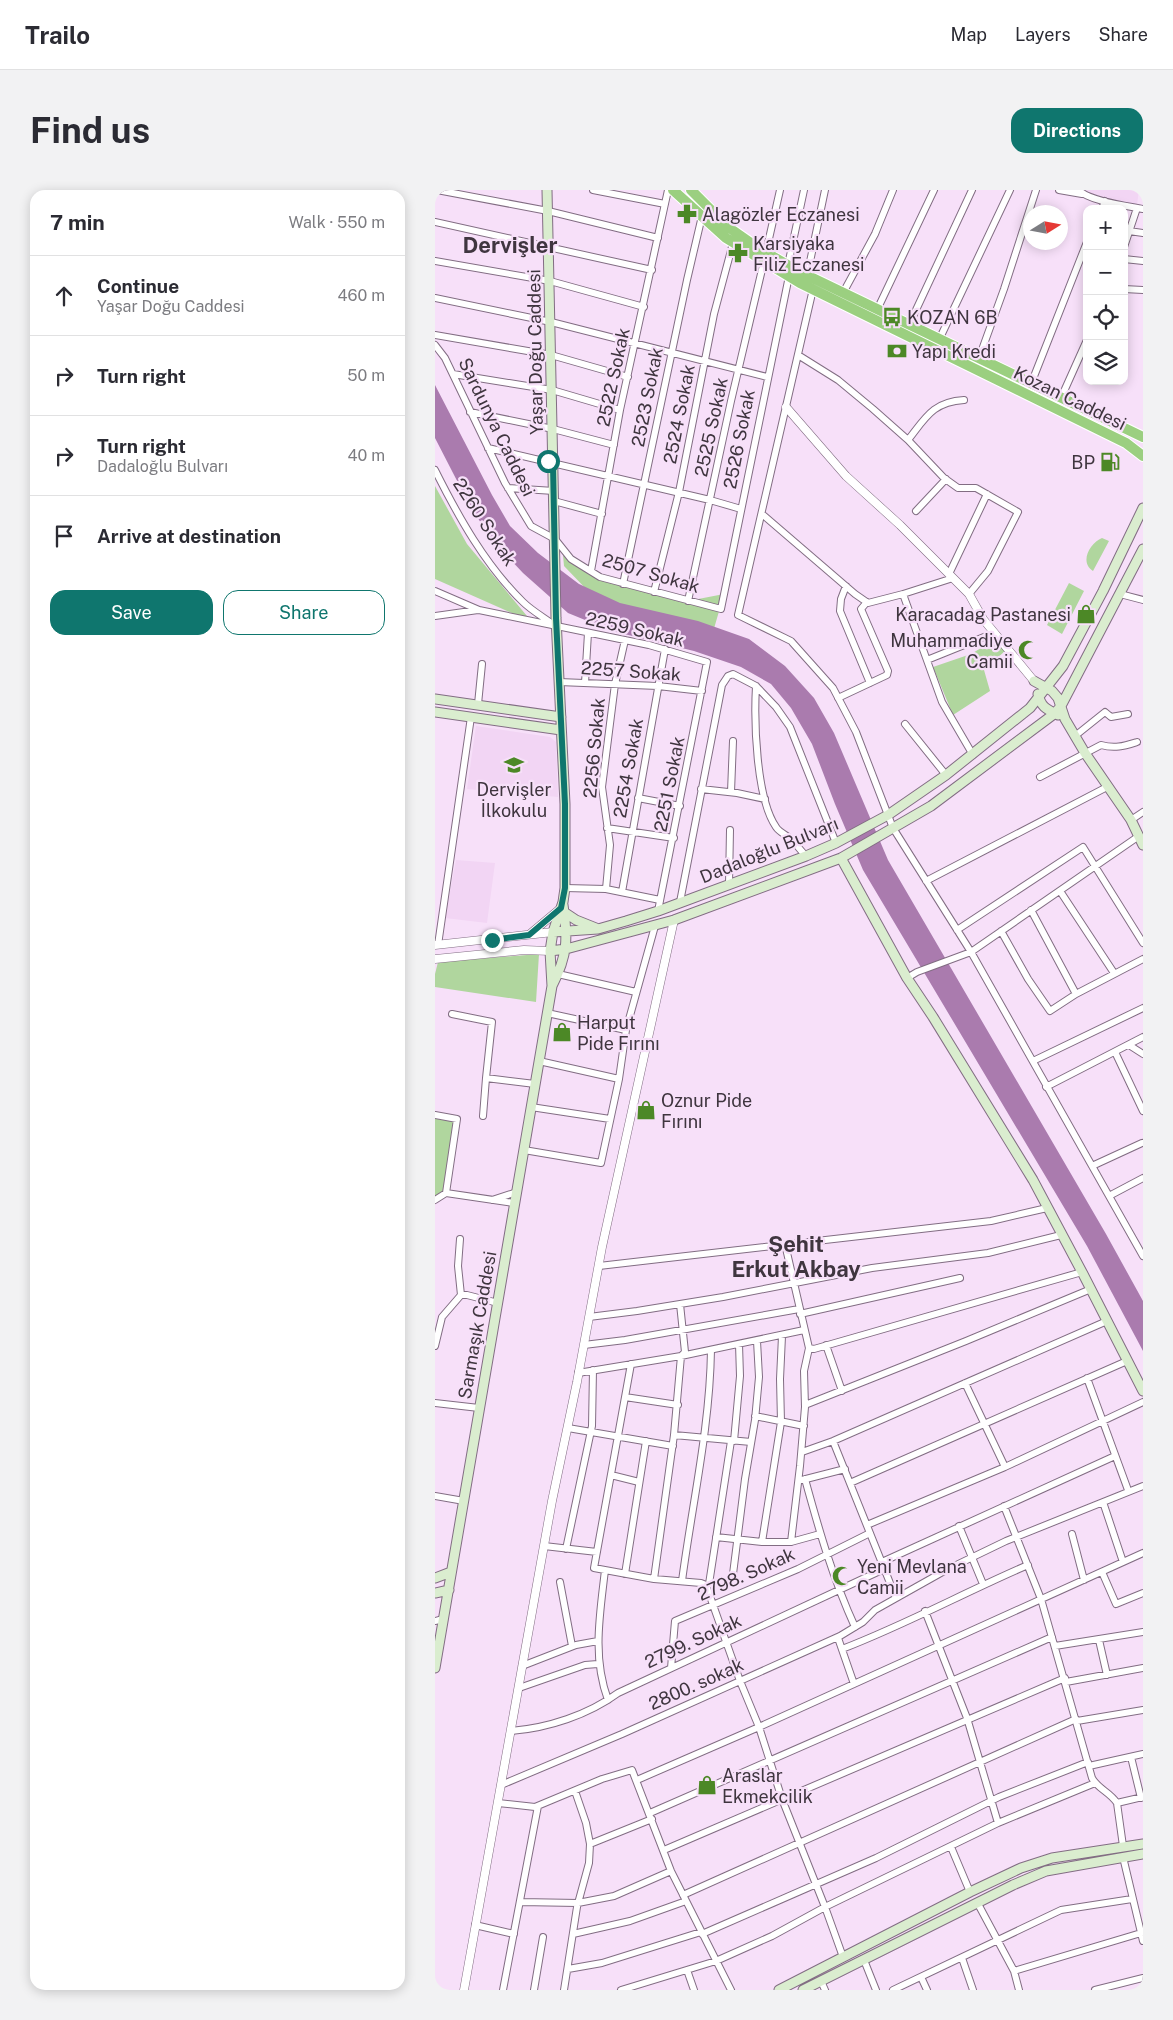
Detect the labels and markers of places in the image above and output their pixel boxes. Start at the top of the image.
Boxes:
pharmacy icon: Alagözler Eczanesi [676,203,698,225]
place label: Alagözler Eczanesi [702,204,860,225]
place label: Karsiyaka Filiz Eczanesi [753,233,865,275]
pharmacy icon: Karsiyaka Filiz Eczanesi [727,242,749,264]
bus stop icon: KOZAN 6B [881,306,903,328]
place label: KOZAN 6B [907,307,998,328]
bank icon: Yapı Kredi [886,340,908,362]
place label: Yapı Kredi [912,341,996,362]
fuel station icon: BP [1099,451,1121,473]
place label: BP [1071,452,1095,473]
shop icon: Karacadag Pastanesi [1075,603,1097,625]
place label: Karacadag Pastanesi [895,604,1071,625]
place label: Muhammadiye Camii [890,630,1013,672]
mosque icon: Muhammadiye Camii [1017,639,1039,661]
school or university icon: Dervişler İlkokulu [503,754,525,776]
place label: Dervişler İlkokulu [477,779,551,821]
place label: Harput Pide Fırını [577,1012,660,1054]
shop icon: Harput Pide Fırını [551,1021,573,1043]
place label: Oznur Pide Fırını [661,1090,752,1132]
shop icon: Oznur Pide Fırını [635,1099,657,1121]
place label: Yeni Mevlana Camii [857,1556,967,1598]
mosque icon: Yeni Mevlana Camii [831,1565,853,1587]
place label: Araslar Ekmekcilik [722,1765,813,1807]
shop icon: Araslar Ekmekcilik [696,1774,718,1796]

